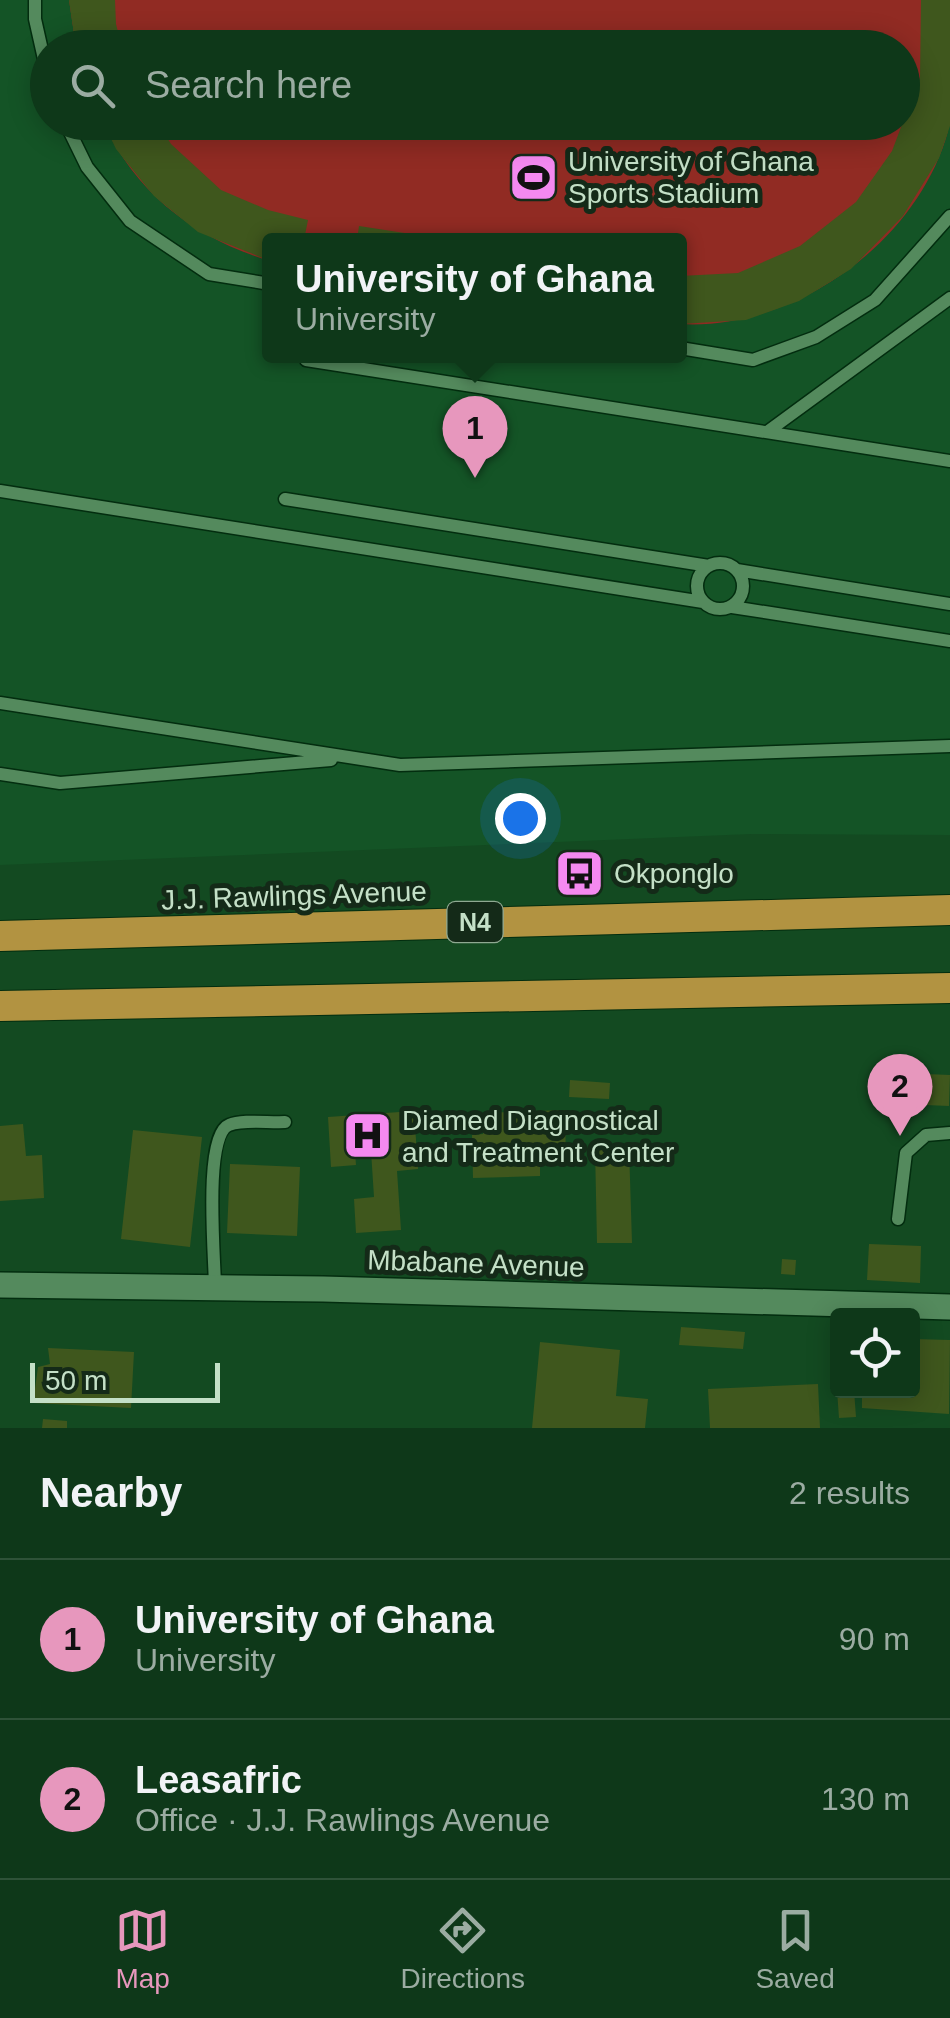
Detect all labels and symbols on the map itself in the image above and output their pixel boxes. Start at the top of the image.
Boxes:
place label: University of Ghana Sports Stadium [568,146,814,209]
sports icon: University of Ghana Sports Stadium [507,151,559,203]
pin: 1 [442,396,508,478]
your location [495,793,546,844]
bus stop icon: Okponglo [553,847,605,899]
place label: Okponglo [614,858,734,889]
street label: J.J. Rawlings Avenue [161,875,427,916]
road number: N4 [448,902,502,942]
pin: 2 [868,1054,932,1136]
place label: Diamed Diagnostical and Treatment Center [402,1105,674,1168]
hospital icon: Diamed Diagnostical and Treatment Center [341,1110,393,1162]
street label: Mbabane Avenue [367,1244,585,1283]
scale bar [30,1358,220,1402]

